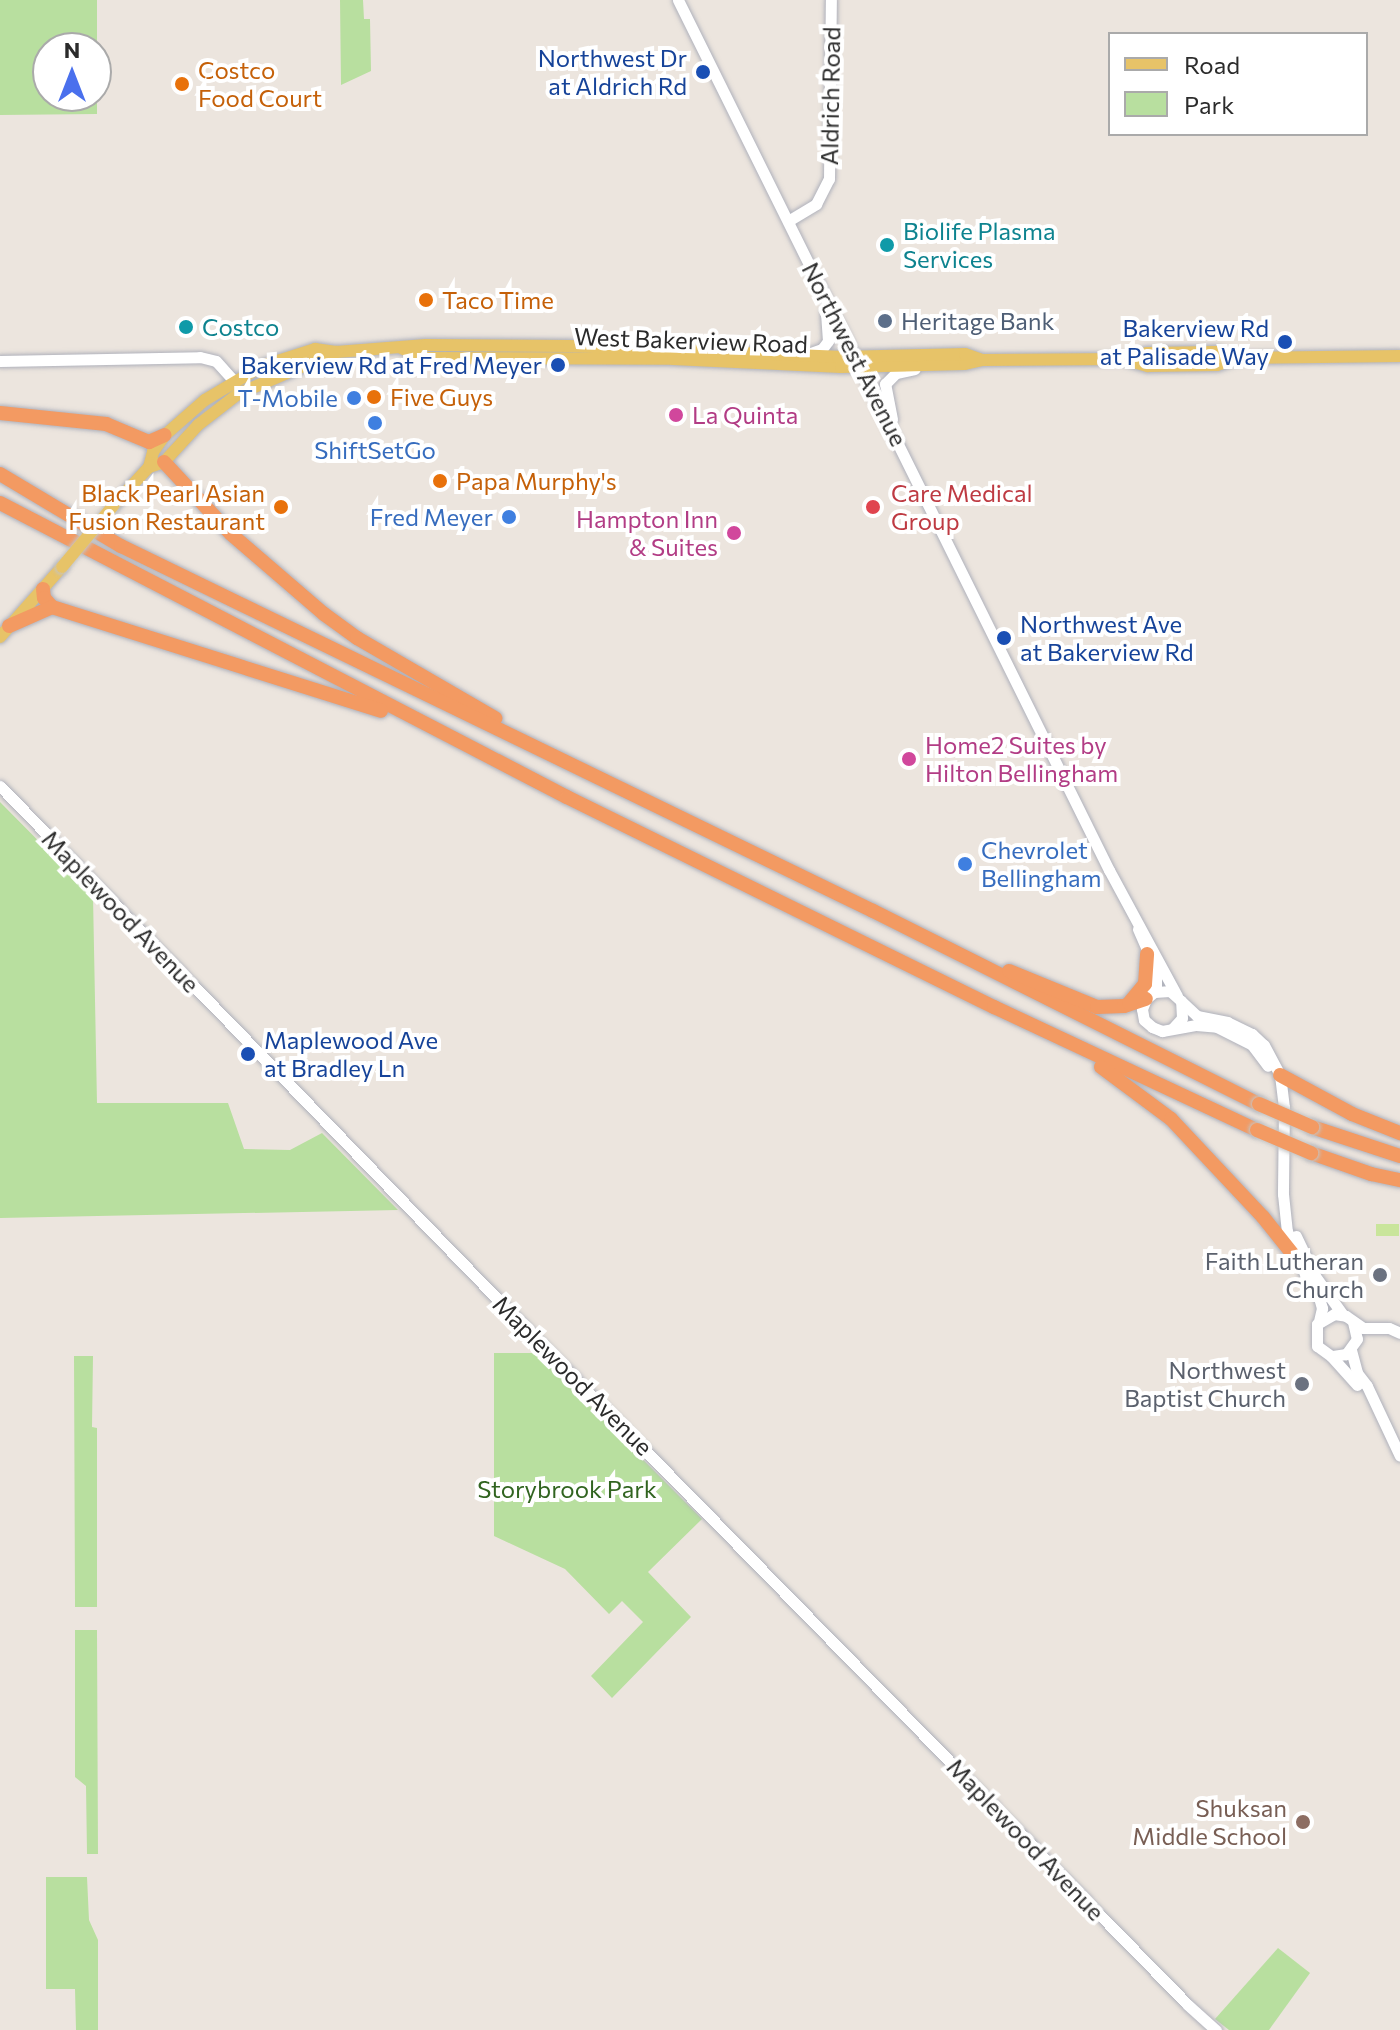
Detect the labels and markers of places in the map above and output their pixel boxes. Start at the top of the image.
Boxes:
place label: Northwest Dr at Aldrich Rd [538,44,687,100]
place label: Costco Food Court [198,56,322,112]
marker: Northwest Dr at Aldrich Rd [694,63,712,81]
marker: Costco Food Court [173,75,191,93]
place label: Biolife Plasma Services [903,217,1056,273]
marker: Biolife Plasma Services [878,236,896,254]
place label: Taco Time [442,286,554,314]
marker: Taco Time [417,291,435,309]
place label: Heritage Bank [901,307,1055,335]
marker: Heritage Bank [876,312,894,330]
place label: Costco [202,313,279,341]
place label: Bakerview Rd at Palisade Way [1100,314,1269,370]
marker: Costco [177,318,195,336]
marker: Bakerview Rd at Palisade Way [1276,333,1294,351]
place label: Bakerview Rd at Fred Meyer [241,351,542,379]
marker: Bakerview Rd at Fred Meyer [549,356,567,374]
place label: Five Guys [390,383,493,411]
place label: T-Mobile [238,384,338,412]
marker: Five Guys [365,388,383,406]
marker: T-Mobile [345,389,363,407]
place label: La Quinta [692,401,798,429]
marker: La Quinta [667,406,685,424]
marker: ShiftSetGo [366,414,384,432]
place label: ShiftSetGo [314,436,436,464]
place label: Papa Murphy's [456,467,617,495]
marker: Papa Murphy's [431,472,449,490]
place label: Black Pearl Asian Fusion Restaurant [68,479,265,535]
place label: Care Medical Group [891,479,1033,535]
marker: Care Medical Group [862,496,884,518]
marker: Black Pearl Asian Fusion Restaurant [272,498,290,516]
place label: Fred Meyer [370,503,493,531]
place label: Hampton Inn & Suites [576,505,718,561]
marker: Fred Meyer [500,508,518,526]
marker: Hampton Inn & Suites [725,524,743,542]
place label: Northwest Ave at Bakerview Rd [1020,610,1194,666]
marker: Northwest Ave at Bakerview Rd [995,629,1013,647]
place label: Home2 Suites by Hilton Bellingham [925,731,1118,787]
marker: Home2 Suites by Hilton Bellingham [900,750,918,768]
place label: Chevrolet Bellingham [981,836,1102,892]
marker: Chevrolet Bellingham [956,855,974,873]
place label: Maplewood Ave at Bradley Ln [264,1026,438,1082]
marker: Maplewood Ave at Bradley Ln [239,1045,257,1063]
place label: Faith Lutheran Church [1205,1247,1364,1303]
marker: Faith Lutheran Church [1371,1266,1389,1284]
place label: Northwest Baptist Church [1124,1356,1286,1412]
marker: Northwest Baptist Church [1293,1375,1311,1393]
place label: Shuksan Middle School [1132,1794,1287,1850]
marker: Shuksan Middle School [1294,1813,1312,1831]

